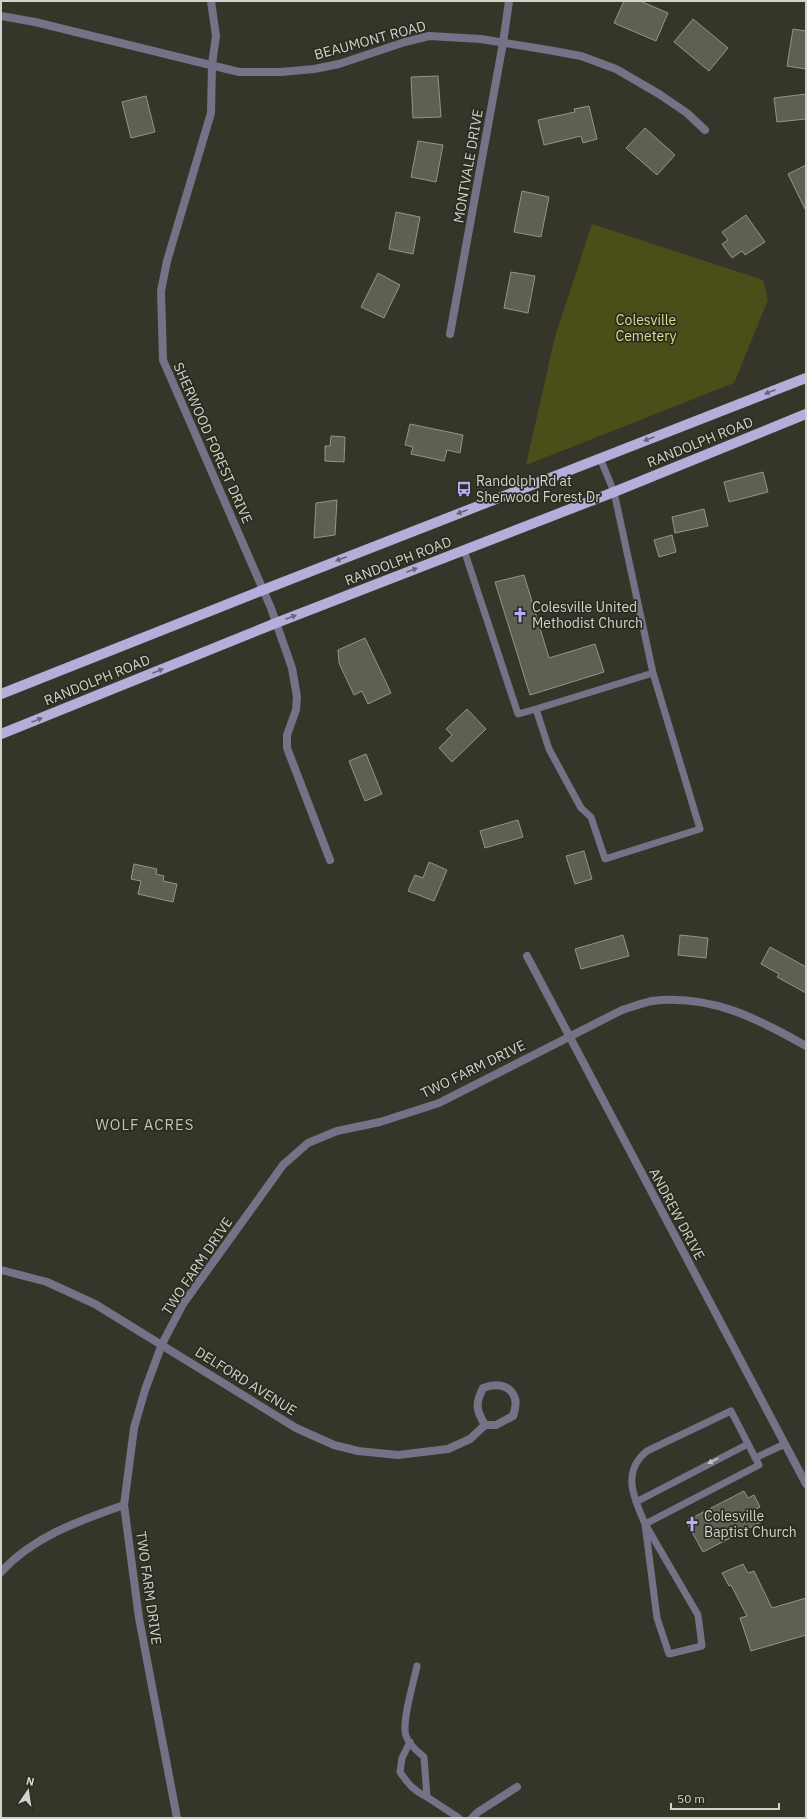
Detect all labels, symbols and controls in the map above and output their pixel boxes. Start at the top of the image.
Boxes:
street label: BEAUMONT ROAD [312,16,428,64]
street label: MONTVALE DRIVE [449,108,487,224]
park label: Colesville Cemetery [615,311,677,345]
street label: SHERWOOD FOREST DRIVE [169,360,257,526]
one-way arrow [764,389,775,395]
street label: RANDOLPH ROAD [644,413,756,471]
one-way arrow [642,437,654,443]
place label: Randolph Rd at Sherwood Forest Dr [476,472,600,506]
bus stop icon: Randolph Rd at Sherwood Forest Dr [455,480,473,498]
one-way arrow [456,509,468,515]
street label: RANDOLPH ROAD [342,532,454,590]
one-way arrow [336,556,347,562]
one-way arrow [407,567,419,573]
place label: Colesville United Methodist Church [532,598,643,632]
church icon: Colesville United Methodist Church [511,606,529,624]
one-way arrow [286,614,298,620]
street label: RANDOLPH ROAD [41,651,153,709]
one-way arrow [152,668,163,674]
one-way arrow [32,716,44,722]
street label: TWO FARM DRIVE [418,1036,528,1102]
district label: WOLF ACRES [95,1115,195,1134]
street label: ANDREW DRIVE [645,1165,709,1263]
street label: TWO FARM DRIVE [158,1214,236,1318]
street label: DELFORD AVENUE [192,1343,300,1419]
one-way arrow [707,1458,719,1465]
place label: Colesville Baptist Church [704,1507,797,1541]
church icon: Colesville Baptist Church [683,1515,701,1533]
street label: TWO FARM DRIVE [132,1530,166,1646]
north arrow [8,1771,48,1811]
text: N [25,1774,36,1789]
scale bar [671,1785,779,1811]
text: 50 m [677,1791,705,1806]

